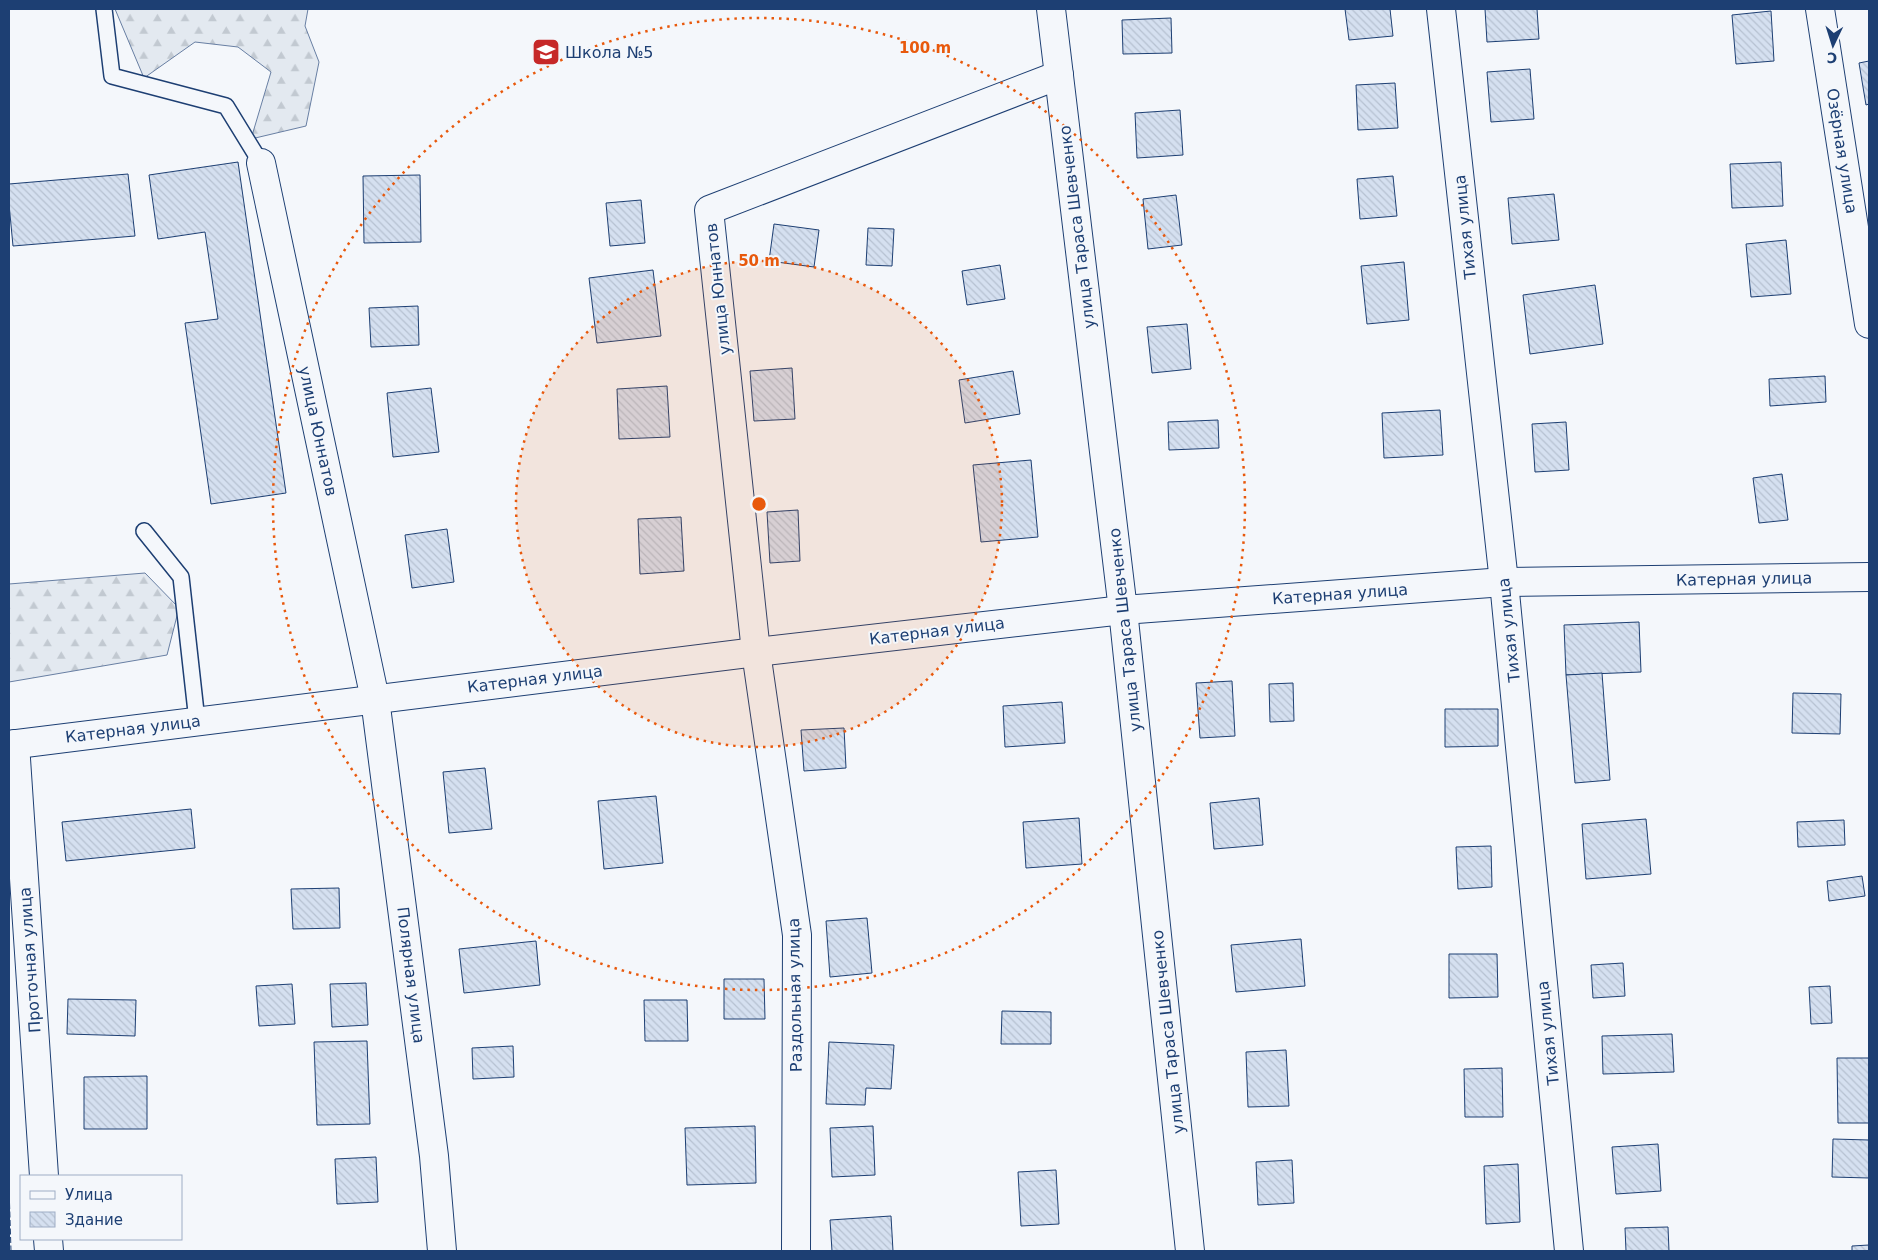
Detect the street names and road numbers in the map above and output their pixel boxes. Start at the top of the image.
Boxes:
street label: Озёрная улица [1823,87,1861,215]
street label: улица Тараса Шевченко [1055,124,1099,330]
street label: Тихая улица [1450,174,1480,281]
street label: улица Юннатов [702,222,734,356]
street label: улица Юннатов [295,364,341,498]
street label: улица Тараса Шевченко [1105,527,1145,733]
street label: Катерная улица [1676,568,1812,590]
street label: Тихая улица [1494,577,1524,684]
street label: Катерная улица [1271,580,1409,608]
street label: Катерная улица [868,613,1006,649]
street label: Катерная улица [466,661,604,697]
street label: Катерная улица [64,711,202,747]
street label: Проточная улица [15,886,45,1034]
street label: Полярная улица [393,906,429,1044]
street label: Раздольная улица [784,918,806,1072]
street label: улица Тараса Шевченко [1148,929,1188,1135]
street label: Тихая улица [1533,980,1563,1087]

